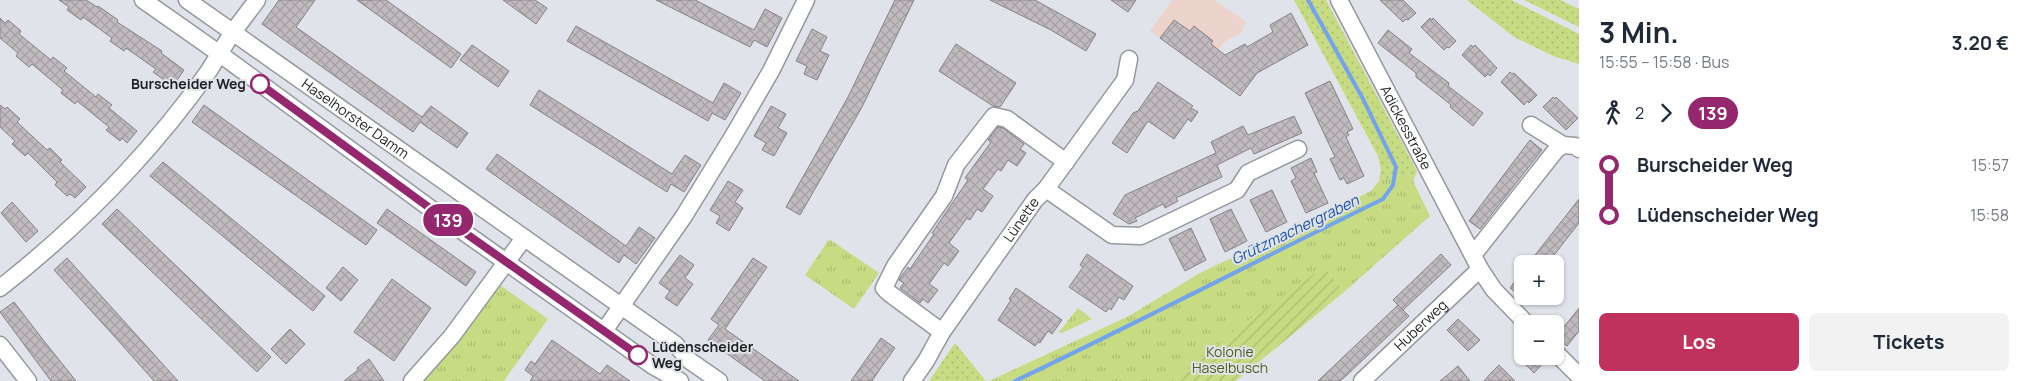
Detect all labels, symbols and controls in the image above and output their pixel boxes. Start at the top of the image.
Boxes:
text: 3 Min. [1599,13,1679,51]
text: 3.20 € [1952,30,2009,56]
text: 15:55 – 15:58 · Bus [1599,51,1729,73]
place label: Burscheider Weg [131,74,246,93]
marker: Burscheider Weg [250,74,270,94]
street label: Haselhorster Damm [298,74,413,163]
street label: Adickesstraße [1376,82,1436,173]
icon: walk [1599,99,1627,127]
icon: forward [1652,99,1680,127]
text: 139 [1698,101,1728,125]
text: 2 [1635,102,1644,124]
text: Burscheider Weg [1637,152,1793,178]
text: 15:57 [1971,154,2009,176]
water label: Grützmachergraben [1227,189,1363,270]
street label: Lünette [998,193,1043,245]
text: Lüdenscheider Weg [1637,202,1819,228]
line badge: 139 [419,204,477,236]
text: 15:58 [1970,204,2009,226]
text: 139 [433,208,463,232]
map controls [1514,255,1564,365]
button: + [1514,255,1564,305]
street label: Huberweg [1390,295,1451,355]
button: Los [1599,313,1799,371]
button: Tickets [1809,313,2009,371]
button: − [1514,315,1564,365]
place label: Lüdenscheider Weg [652,337,754,372]
park label: Kolonie Haselbusch [1192,342,1268,377]
marker: Lüdenscheider Weg [628,345,648,365]

